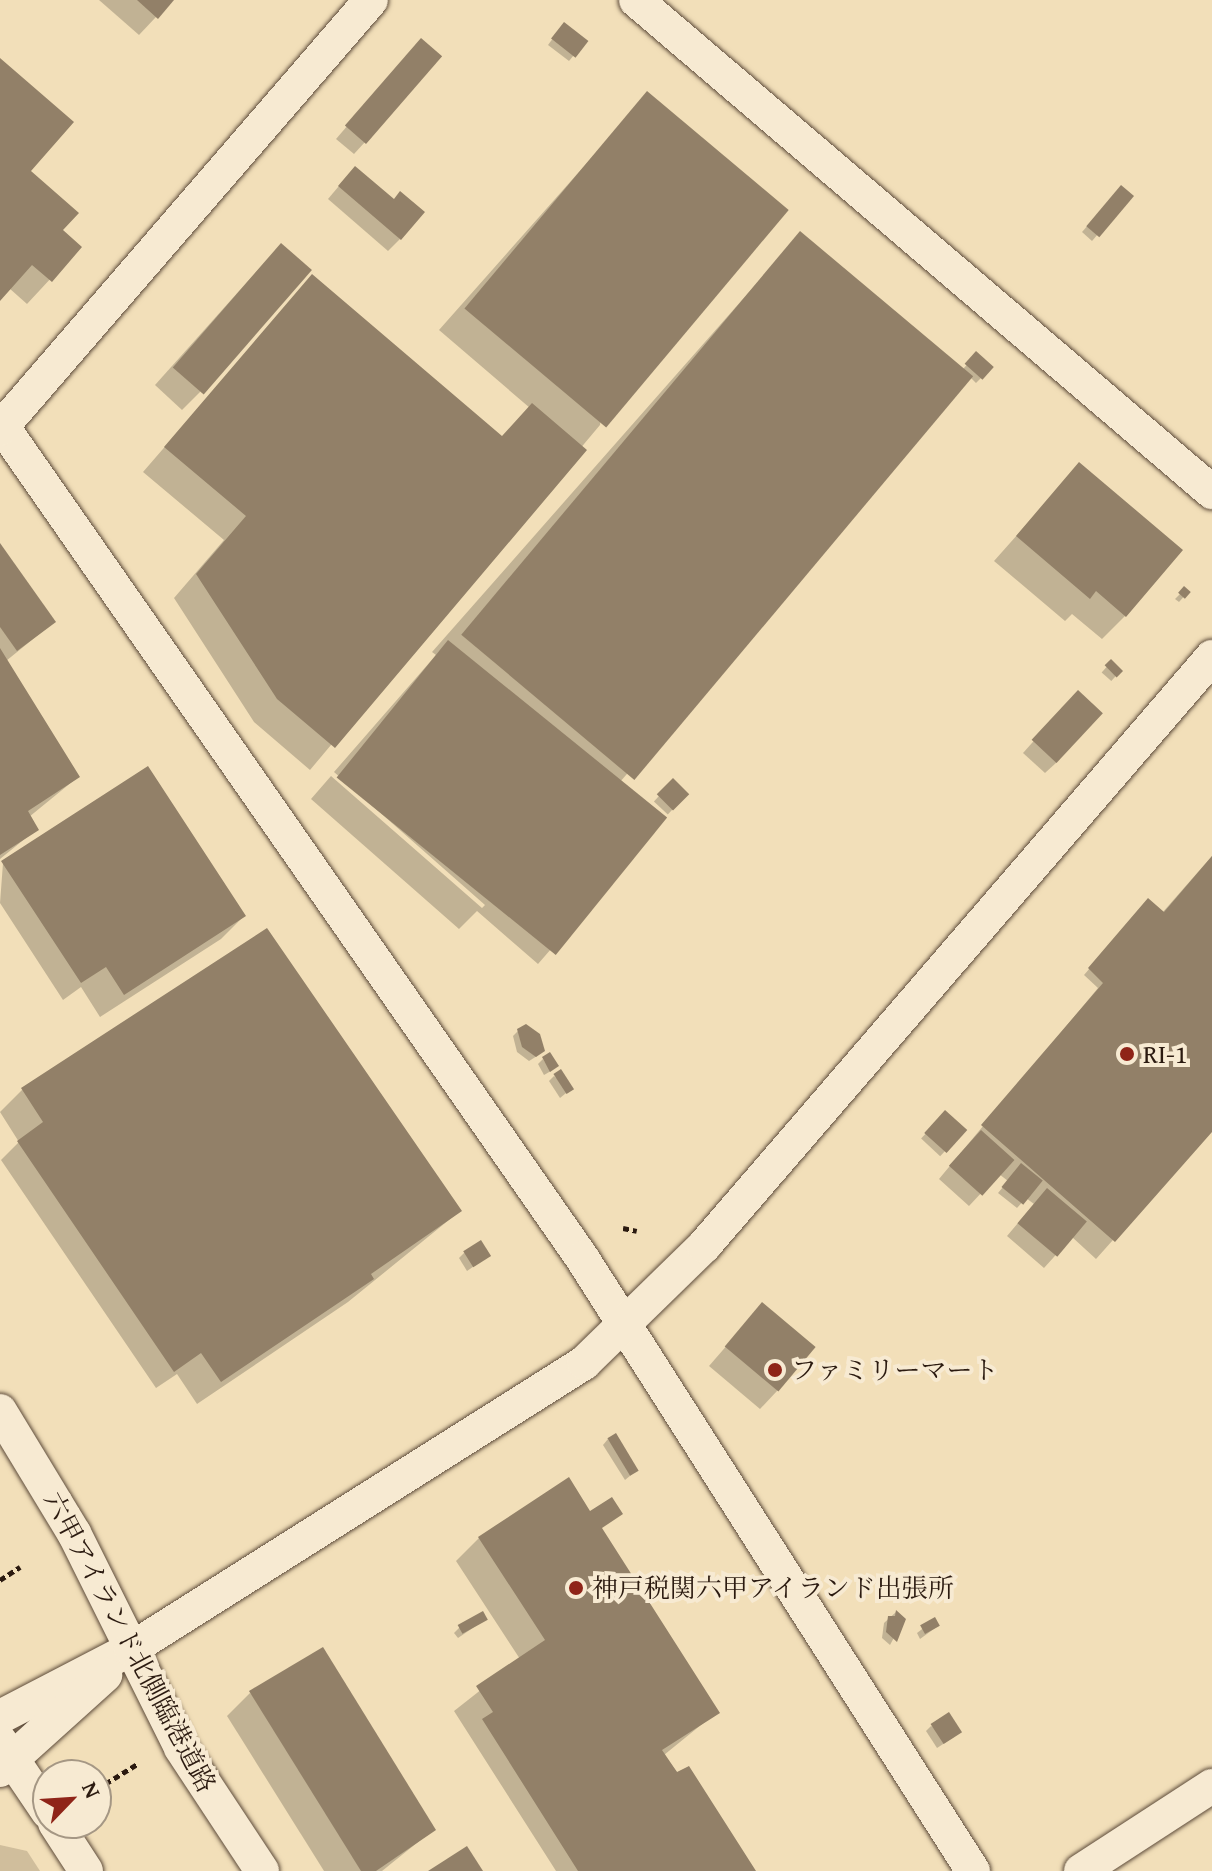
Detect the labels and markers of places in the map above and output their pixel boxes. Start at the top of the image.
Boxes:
place label: RI-1 [1143,1038,1187,1070]
marker: RI-1 [1118,1045,1136,1063]
place label: ファミリーマート [791,1354,999,1386]
marker: ファミリーマート [766,1361,784,1379]
place label: 神戸税関六甲アイランド出張所 [592,1572,956,1604]
marker: 神戸税関六甲アイランド出張所 [567,1579,585,1597]

